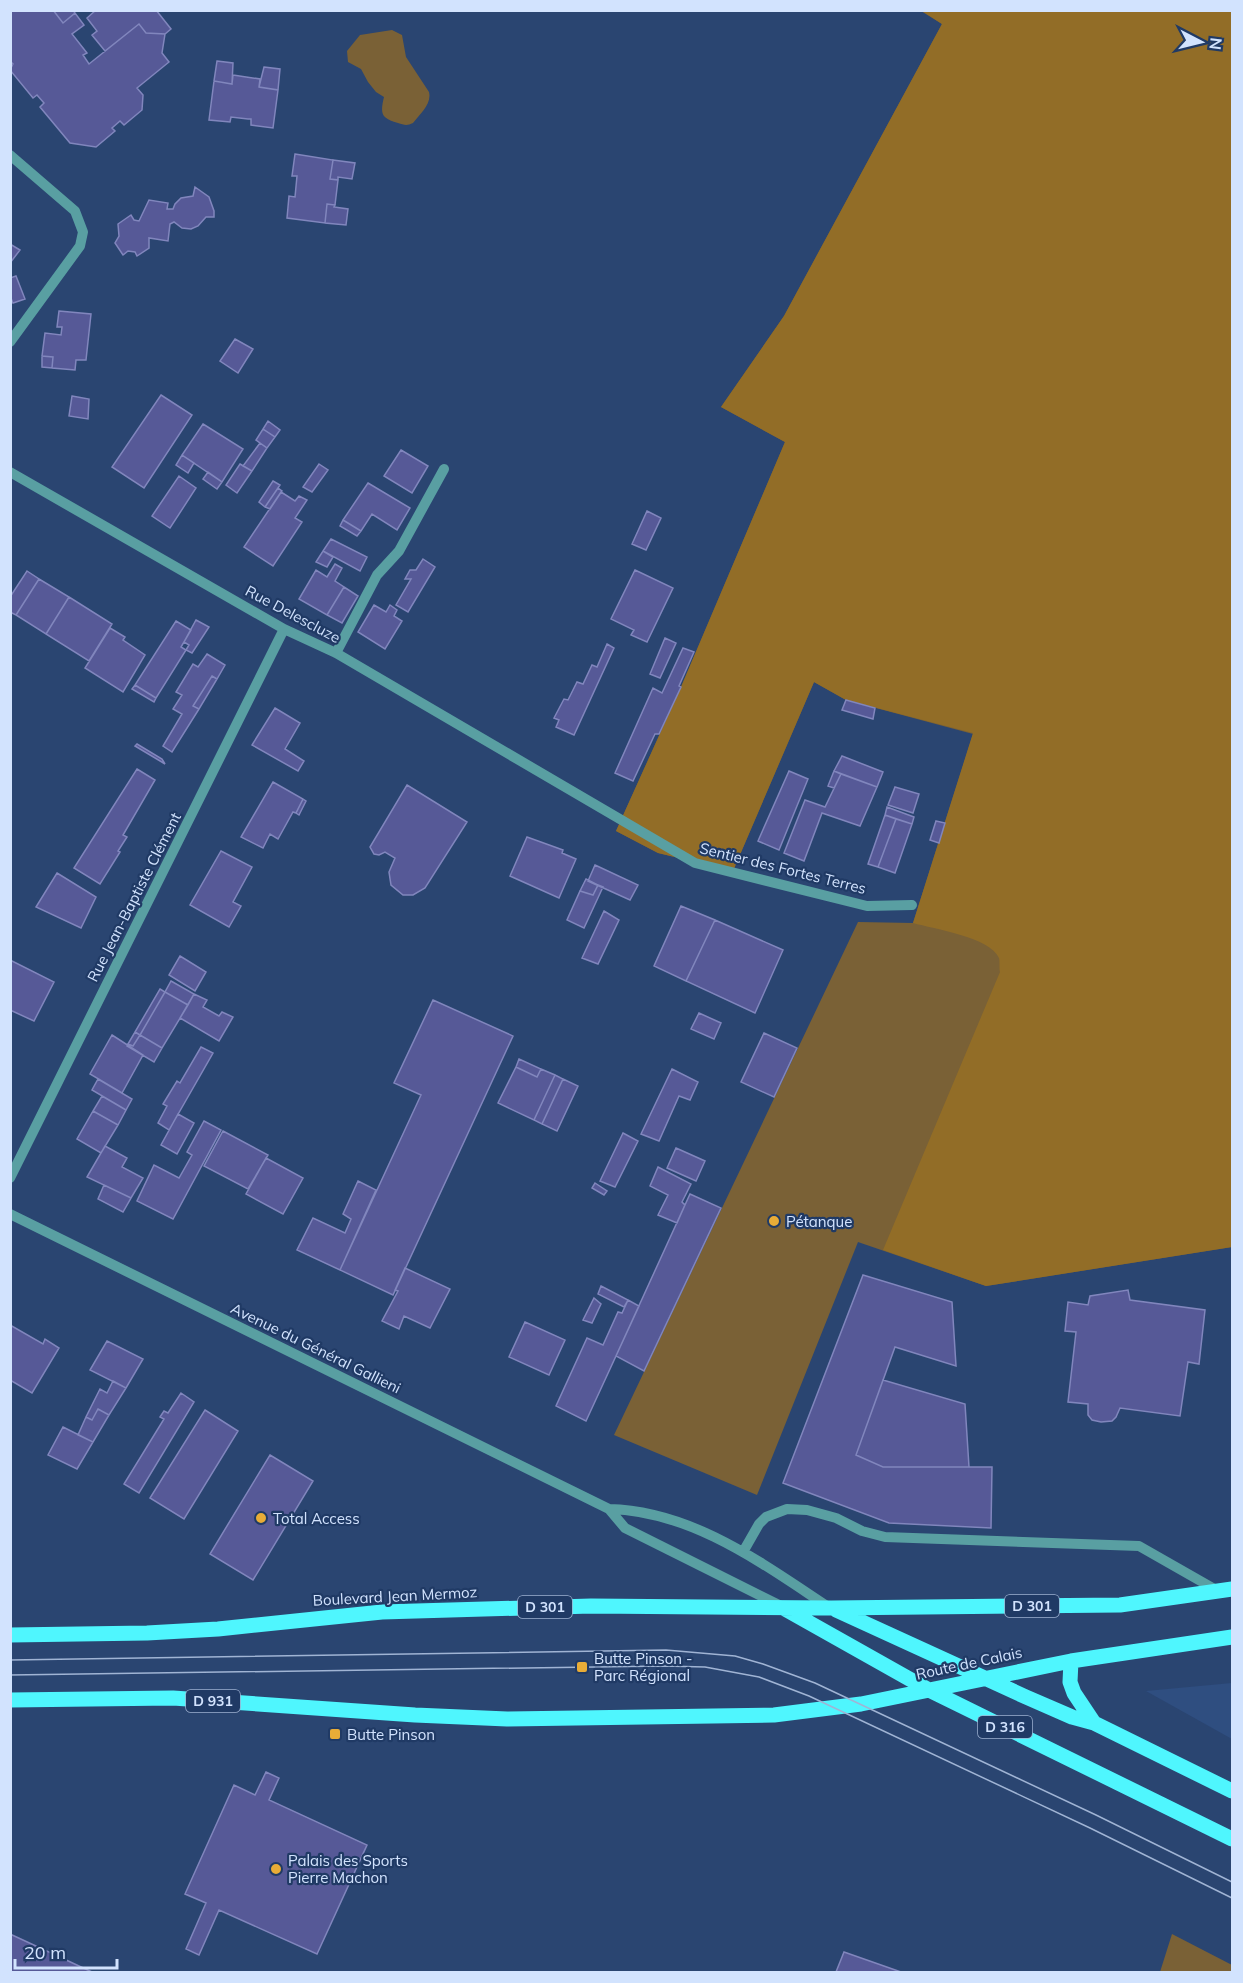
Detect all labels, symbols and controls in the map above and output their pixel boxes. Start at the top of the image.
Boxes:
north arrow [1171,12,1231,72]
text: N [1205,37,1227,51]
street label: Rue Delescluze [242,581,344,647]
street label: Rue Jean-Baptiste Clément [83,809,185,985]
street label: Sentier des Fortes Terres [698,838,868,898]
place label: Pétanque [786,1212,852,1231]
marker: Pétanque [767,1214,781,1228]
street label: Avenue du Général Gallieni [228,1299,404,1397]
place label: Total Access [273,1509,360,1528]
marker: Total Access [254,1511,268,1525]
street label: Boulevard Jean Mermoz [312,1582,478,1610]
road number: D 301 [1005,1595,1059,1617]
road number: D 301 [518,1596,572,1618]
street label: Route de Calais [914,1642,1024,1684]
place label: Butte Pinson - Parc Régional [594,1649,692,1685]
marker: Butte Pinson - Parc Régional [575,1660,589,1674]
road number: D 931 [186,1690,240,1712]
road number: D 316 [978,1716,1032,1738]
place label: Butte Pinson [347,1725,435,1744]
marker: Butte Pinson [328,1727,342,1741]
place label: Palais des Sports Pierre Machon [288,1851,408,1887]
marker: Palais des Sports Pierre Machon [269,1862,283,1876]
scale bar [15,1932,117,1970]
text: 20 m [24,1941,66,1964]

